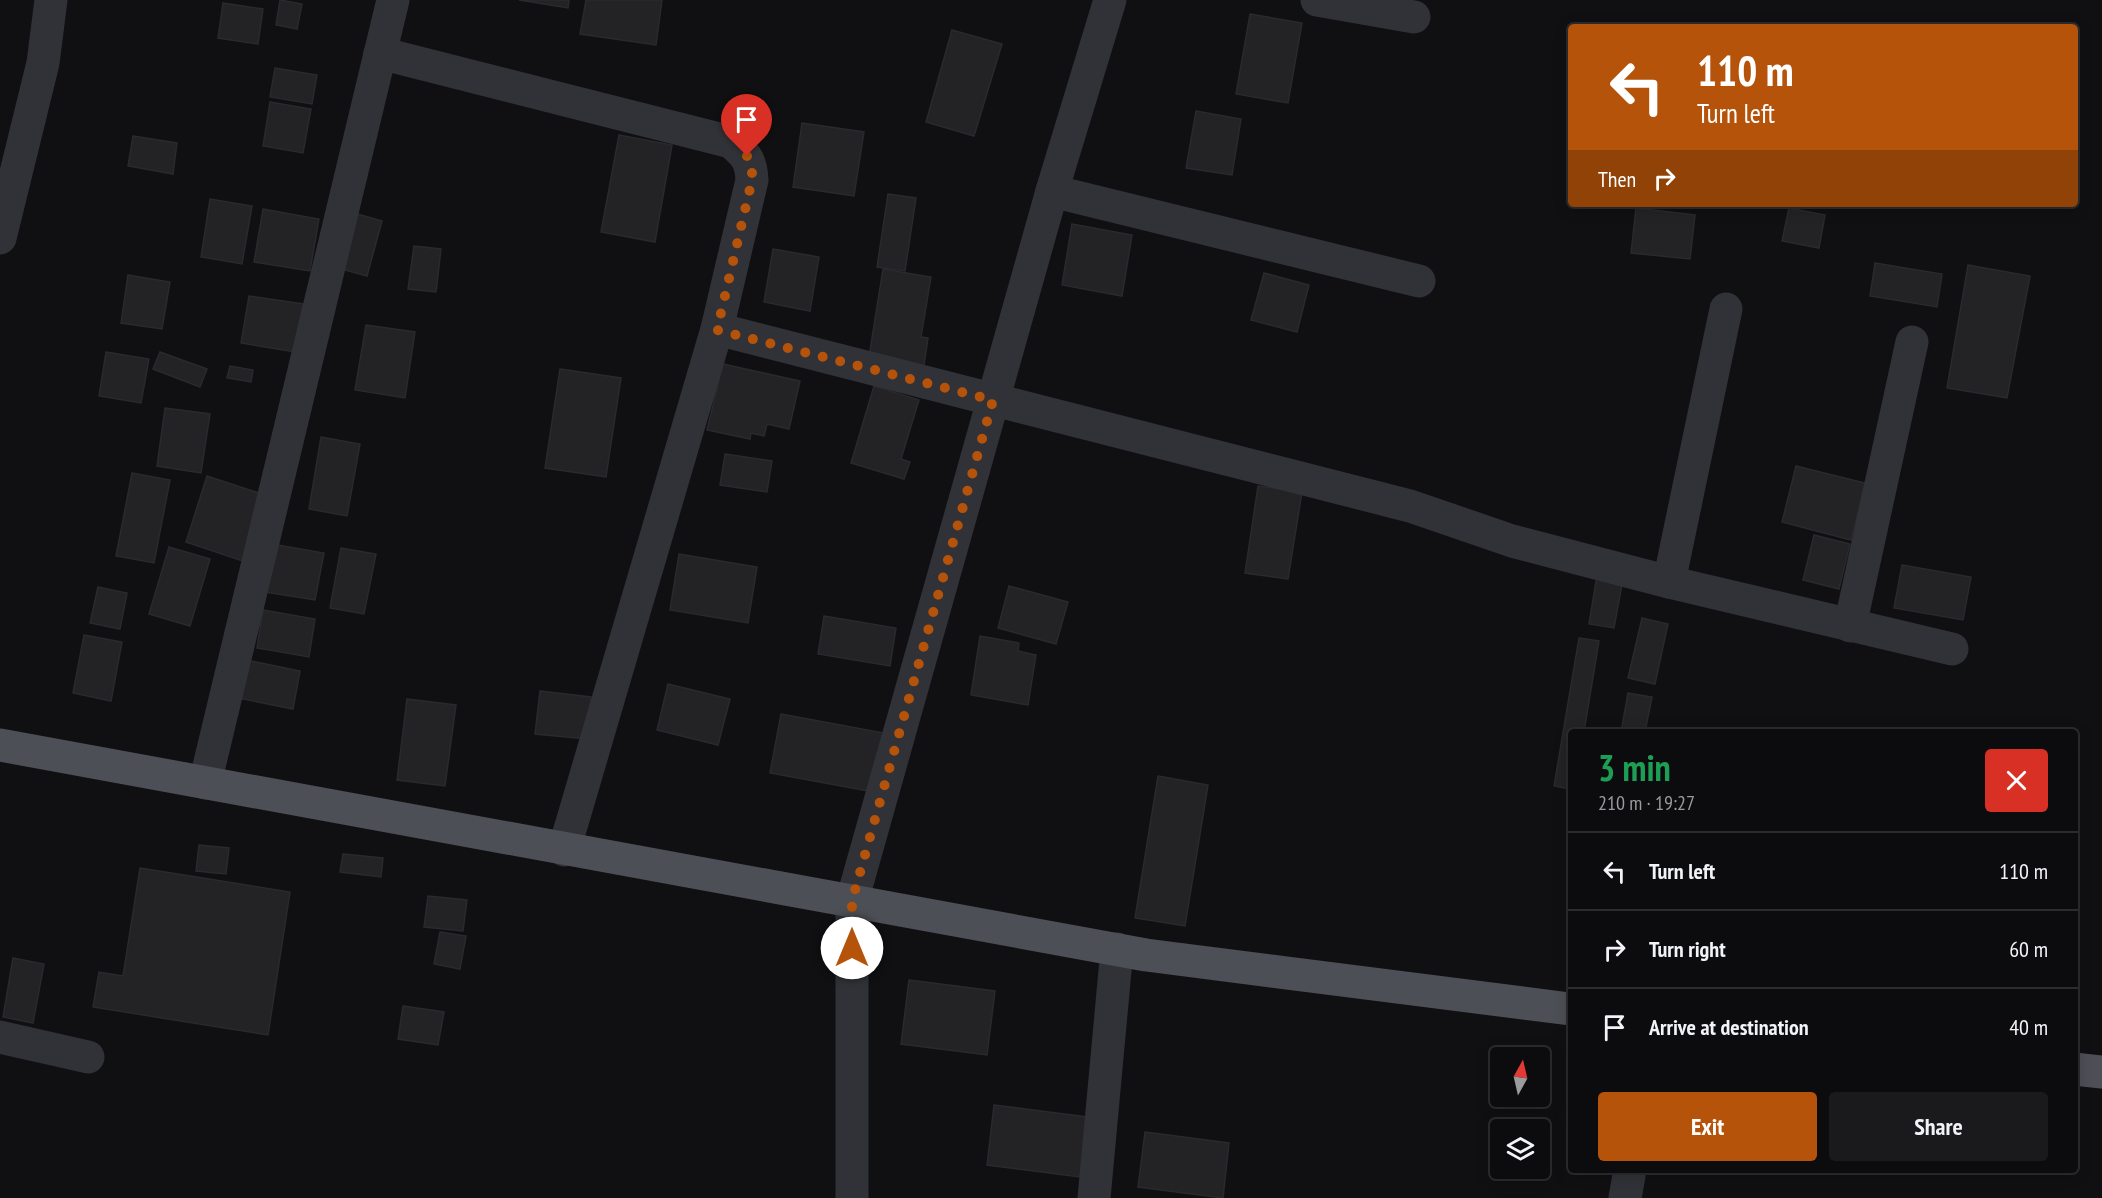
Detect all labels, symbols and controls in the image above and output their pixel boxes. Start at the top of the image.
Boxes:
text: 110 m [1697,43,1794,98]
icon: left [1598,48,1676,126]
pin [721,94,772,156]
text: Turn left [1697,96,1775,130]
icon: arrive [730,103,763,136]
icon: right [1648,162,1681,195]
text: Then [1598,165,1636,193]
text: 3 min [1598,744,1671,791]
button: close [1985,749,2048,812]
text: 210 m · 19:27 [1598,790,1695,816]
icon: left [1598,855,1631,888]
text: Turn left [1649,857,1715,885]
text: 110 m [1999,857,2048,885]
position arrow [820,916,884,980]
icon: right [1598,933,1631,966]
text: Turn right [1649,935,1726,963]
text: 60 m [2009,935,2048,963]
icon: arrive [1598,1011,1631,1044]
text: Arrive at destination [1649,1013,1809,1041]
text: 40 m [2009,1013,2048,1041]
north arrow [1490,1047,1550,1107]
map controls [1490,1047,1550,1179]
button: Exit [1598,1092,1817,1161]
button: Share [1829,1092,2048,1161]
button: layers [1490,1119,1550,1179]

